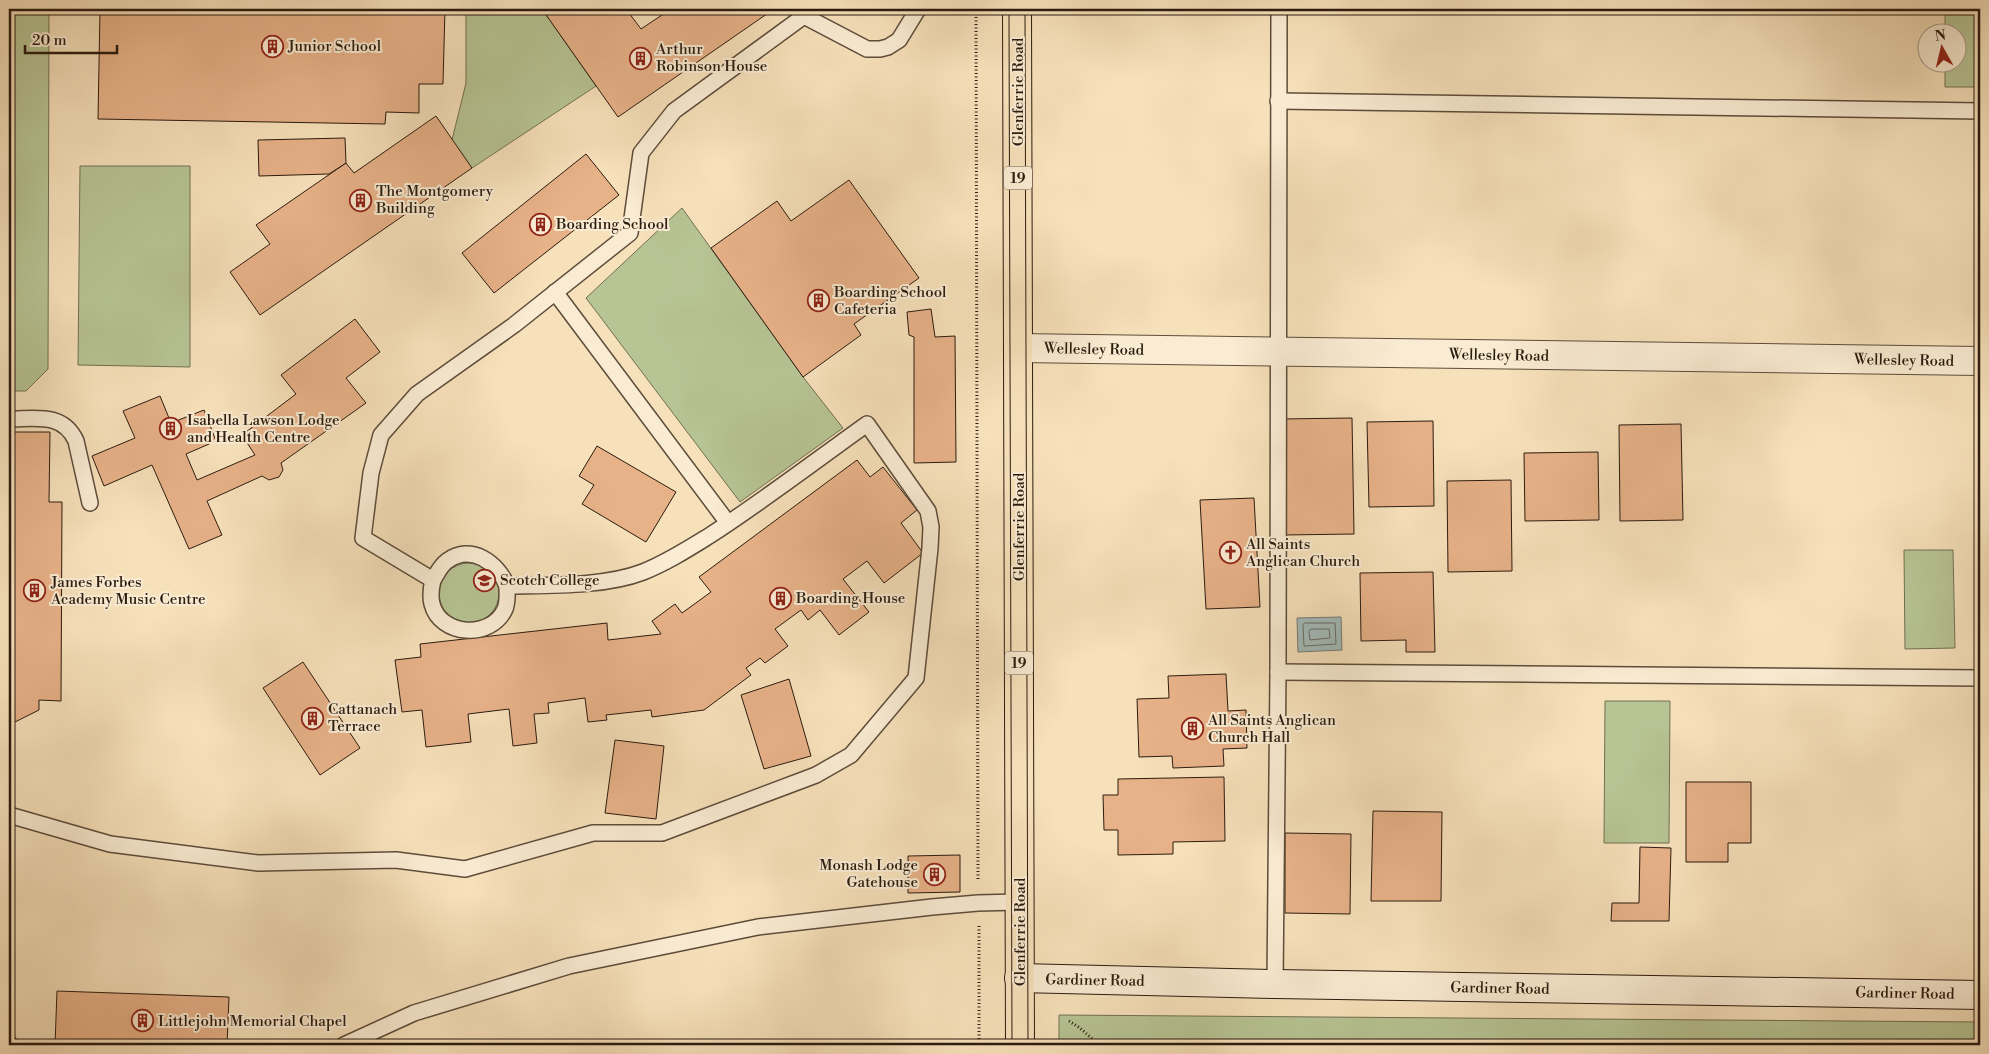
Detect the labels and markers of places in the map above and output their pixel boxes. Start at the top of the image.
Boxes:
building icon: Junior School [260,34,284,58]
place label: Junior School [287,37,382,56]
place label: Arthur Robinson House [655,40,767,76]
building icon: Arthur Robinson House [628,46,652,70]
place label: The Montgomery Building [375,182,494,218]
building icon: The Montgomery Building [348,188,372,212]
building icon: Boarding School [528,212,552,236]
place label: Boarding School [555,215,669,234]
place label: Boarding School Cafeteria [833,283,947,319]
building icon: Boarding School Cafeteria [806,289,830,313]
place label: Isabella Lawson Lodge and Health Centre [187,411,340,447]
building icon: Isabella Lawson Lodge and Health Centre [159,417,183,441]
place label: All Saints Anglican Church [1245,535,1360,571]
church icon: All Saints Anglican Church [1218,541,1242,565]
school or university icon: Scotch College [472,568,496,592]
place label: Scotch College [500,571,599,590]
place label: James Forbes Academy Music Centre [50,573,206,609]
building icon: James Forbes Academy Music Centre [23,579,47,603]
building icon: Boarding House [768,586,792,610]
place label: Boarding House [795,589,905,608]
place label: Cattanach Terrace [328,700,397,736]
building icon: Cattanach Terrace [300,706,324,730]
place label: All Saints Anglican Church Hall [1207,711,1336,747]
building icon: All Saints Anglican Church Hall [1180,717,1204,741]
place label: Monash Lodge Gatehouse [819,856,918,892]
building icon: Monash Lodge Gatehouse [922,862,946,886]
building icon: Littlejohn Memorial Chapel [130,1009,154,1033]
place label: Littlejohn Memorial Chapel [158,1012,347,1031]

